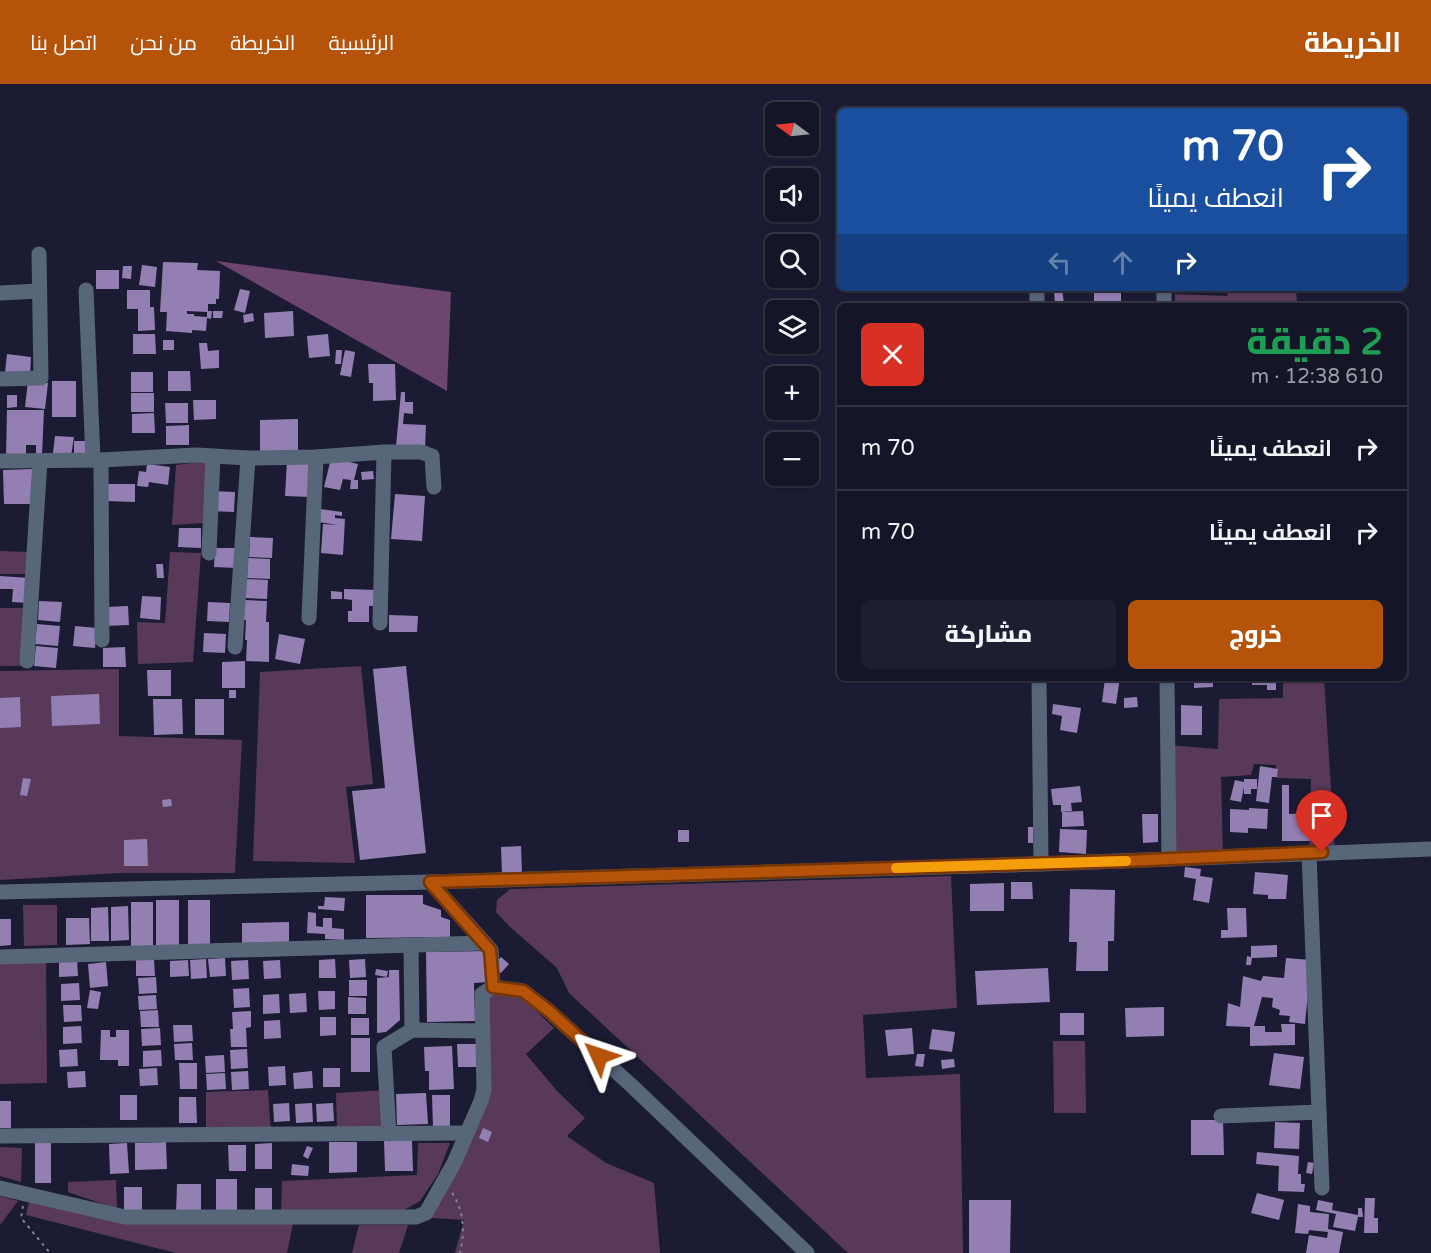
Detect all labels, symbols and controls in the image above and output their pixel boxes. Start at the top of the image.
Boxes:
text: الخريطة [1304,26,1401,60]
text: اتصل بنا [30,31,97,56]
text: من نحن [130,31,197,56]
text: الخريطة [230,31,295,56]
text: الرئيسية [328,31,394,56]
north arrow [765,102,819,156]
map controls [765,102,819,486]
text: 70 m [1182,121,1284,172]
icon: right [1305,132,1383,210]
button: sound [765,168,819,222]
text: انعطف يمينًا [1147,182,1284,215]
button: search [765,234,819,288]
icon: left [1043,246,1076,279]
icon: ahead [1106,246,1139,279]
icon: right [1169,246,1202,279]
button: layers [765,300,819,354]
text: 2 دقيقة [1246,321,1383,364]
button: close [861,323,924,386]
text: 610 m · 12:38 [1251,365,1383,389]
button: + [765,366,819,420]
button: − [765,432,819,486]
icon: right [1350,432,1383,465]
text: 70 m [861,435,915,461]
text: انعطف يمينًا [1209,436,1332,462]
icon: right [1350,516,1383,549]
text: 70 m [861,519,915,545]
text: انعطف يمينًا [1209,520,1332,546]
button: مشاركة [861,600,1116,669]
button: خروج [1128,600,1383,669]
pin [1296,790,1347,852]
icon: arrive [1305,799,1338,832]
position arrow [567,1024,631,1088]

